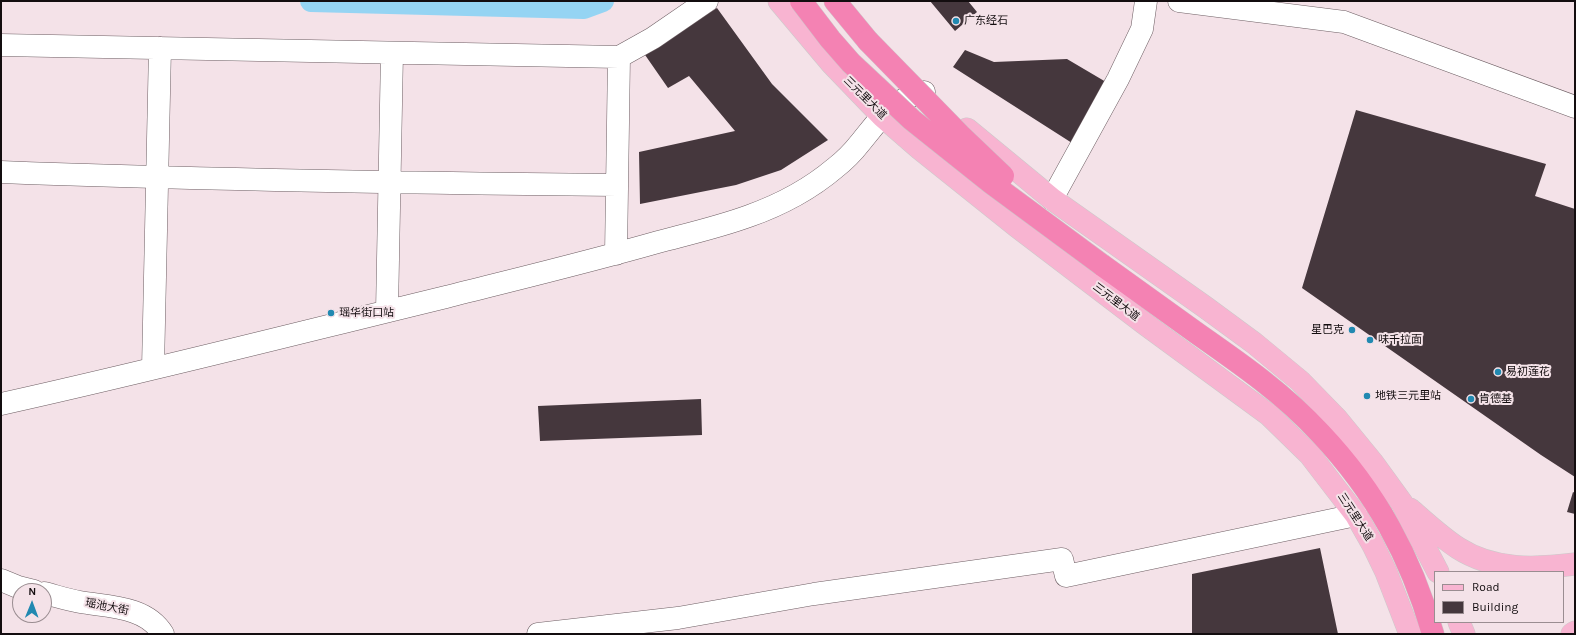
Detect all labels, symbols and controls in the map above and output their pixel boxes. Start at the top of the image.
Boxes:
place label: 广东经石 [964,14,1008,28]
marker: 广东经石 [951,16,961,26]
street label: 三元里大道 [841,74,889,122]
street label: 三元里大道 [1090,280,1142,324]
place label: 瑶华街口站 [339,306,394,320]
marker: 瑶华街口站 [326,308,336,318]
place label: 星巴克 [1311,323,1344,337]
marker: 星巴克 [1347,325,1357,335]
place label: 味千拉面 [1378,333,1422,347]
marker: 味千拉面 [1365,335,1375,345]
place label: 易初莲花 [1506,365,1550,379]
marker: 易初莲花 [1493,367,1503,377]
place label: 地铁三元里站 [1375,389,1441,403]
marker: 地铁三元里站 [1362,391,1372,401]
place label: 肯德基 [1479,392,1512,406]
marker: 肯德基 [1466,394,1476,404]
street label: 三元里大道 [1334,490,1376,544]
legend [1434,571,1564,623]
text: Road [1472,580,1500,594]
north arrow [12,583,52,623]
text: N [28,585,36,598]
street label: 瑶池大街 [84,596,130,618]
text: Building [1472,600,1518,614]

